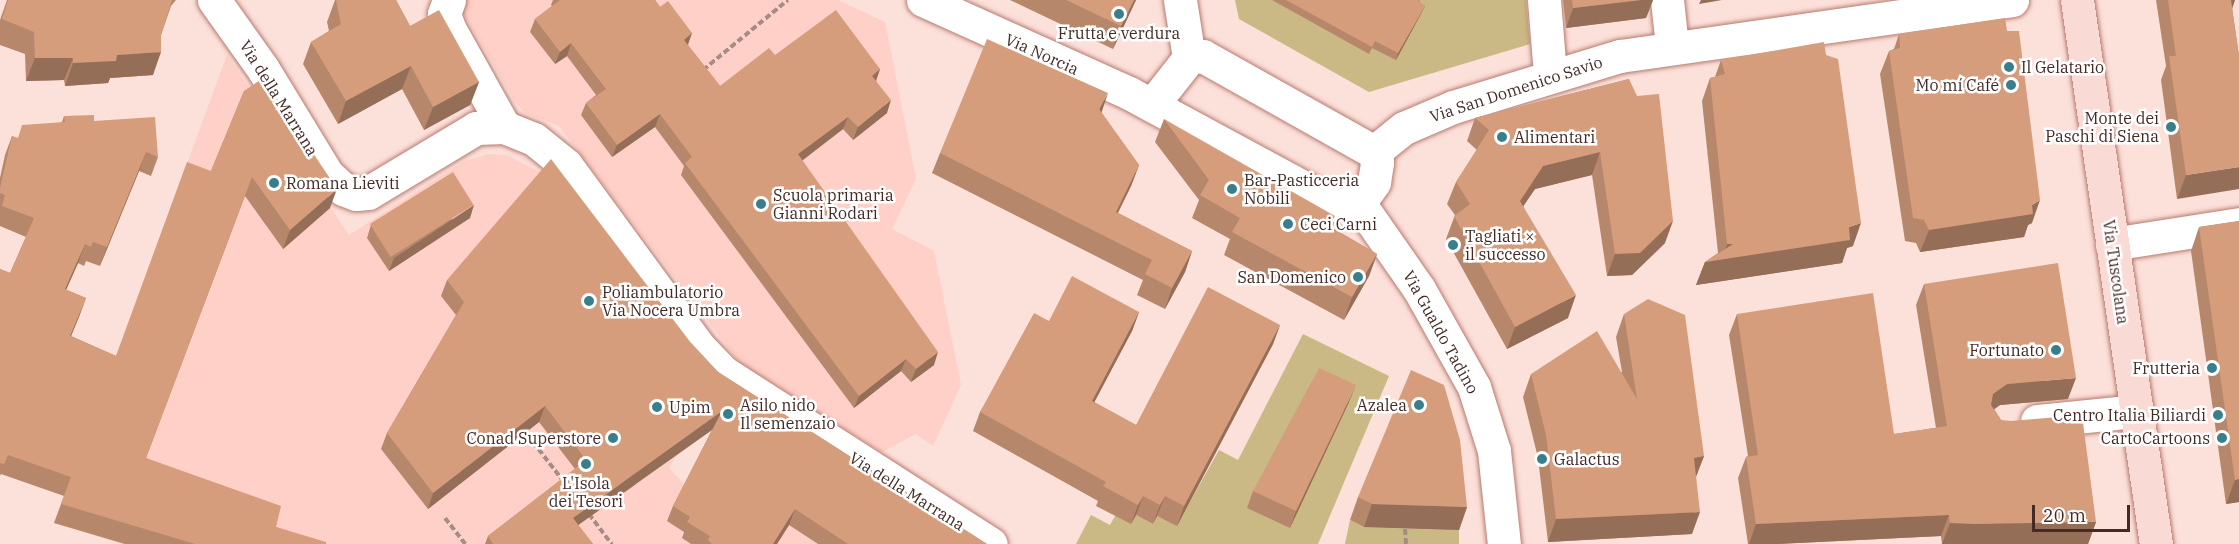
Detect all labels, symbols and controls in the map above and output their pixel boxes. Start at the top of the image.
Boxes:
marker: Frutta e verdura [1112,7,1126,21]
place label: Frutta e verdura [1058,23,1180,43]
street label: Via Norcia [1002,29,1082,79]
street label: Via della Marrana [236,37,322,159]
street label: Via San Domenico Savio [1427,52,1605,126]
place label: Il Gelatario [2021,57,2104,77]
marker: Il Gelatario [2002,60,2016,74]
place label: Mo mí Café [1915,75,1999,95]
marker: Mo mí Café [2004,78,2018,92]
place label: Monte dei Paschi di Siena [2045,108,2159,146]
marker: Monte dei Paschi di Siena [2164,120,2178,134]
place label: Alimentari [1514,127,1595,147]
marker: Alimentari [1495,130,1509,144]
place label: Bar-Pasticceria Nobili [1244,170,1359,208]
place label: Romana Lieviti [286,173,400,193]
marker: Romana Lieviti [267,176,281,190]
marker: Bar-Pasticceria Nobili [1225,182,1239,196]
place label: Scuola primaria Gianni Rodari [773,185,894,223]
marker: Scuola primaria Gianni Rodari [754,197,768,211]
place label: Ceci Carni [1300,214,1377,234]
marker: Ceci Carni [1281,217,1295,231]
street label: Via Tuscolana [2099,219,2133,325]
place label: Tagliati × il successo [1465,226,1546,264]
marker: Tagliati × il successo [1446,238,1460,252]
place label: San Domenico [1237,267,1346,287]
street label: Via Gualdo Tadino [1399,267,1483,397]
marker: San Domenico [1351,270,1365,284]
place label: Poliambulatorio Via Nocera Umbra [602,282,740,320]
marker: Poliambulatorio Via Nocera Umbra [580,292,598,310]
place label: Fortunato [1969,340,2044,360]
marker: Fortunato [2049,343,2063,357]
place label: Frutteria [2132,358,2200,378]
marker: Frutteria [2205,361,2219,375]
place label: Asilo nido Il semenzaio [740,395,835,433]
place label: Azalea [1357,395,1407,415]
place label: Upim [669,397,711,417]
marker: Azalea [1412,398,1426,412]
marker: Upim [650,400,664,414]
place label: Centro Italia Biliardi [2053,405,2206,425]
marker: Asilo nido Il semenzaio [721,407,735,421]
marker: Centro Italia Biliardi [2211,408,2225,422]
place label: Conad Superstore [466,428,601,448]
place label: CartoCartoons [2101,428,2210,448]
marker: Conad Superstore [606,431,620,445]
marker: CartoCartoons [2215,431,2229,445]
street label: Via della Marrana [846,448,968,534]
place label: Galactus [1554,449,1620,469]
marker: Galactus [1535,452,1549,466]
marker: L'Isola dei Tesori [579,457,593,471]
place label: L'Isola dei Tesori [549,473,623,511]
scale bar [2035,493,2132,531]
text: 20 m [2043,504,2086,527]

